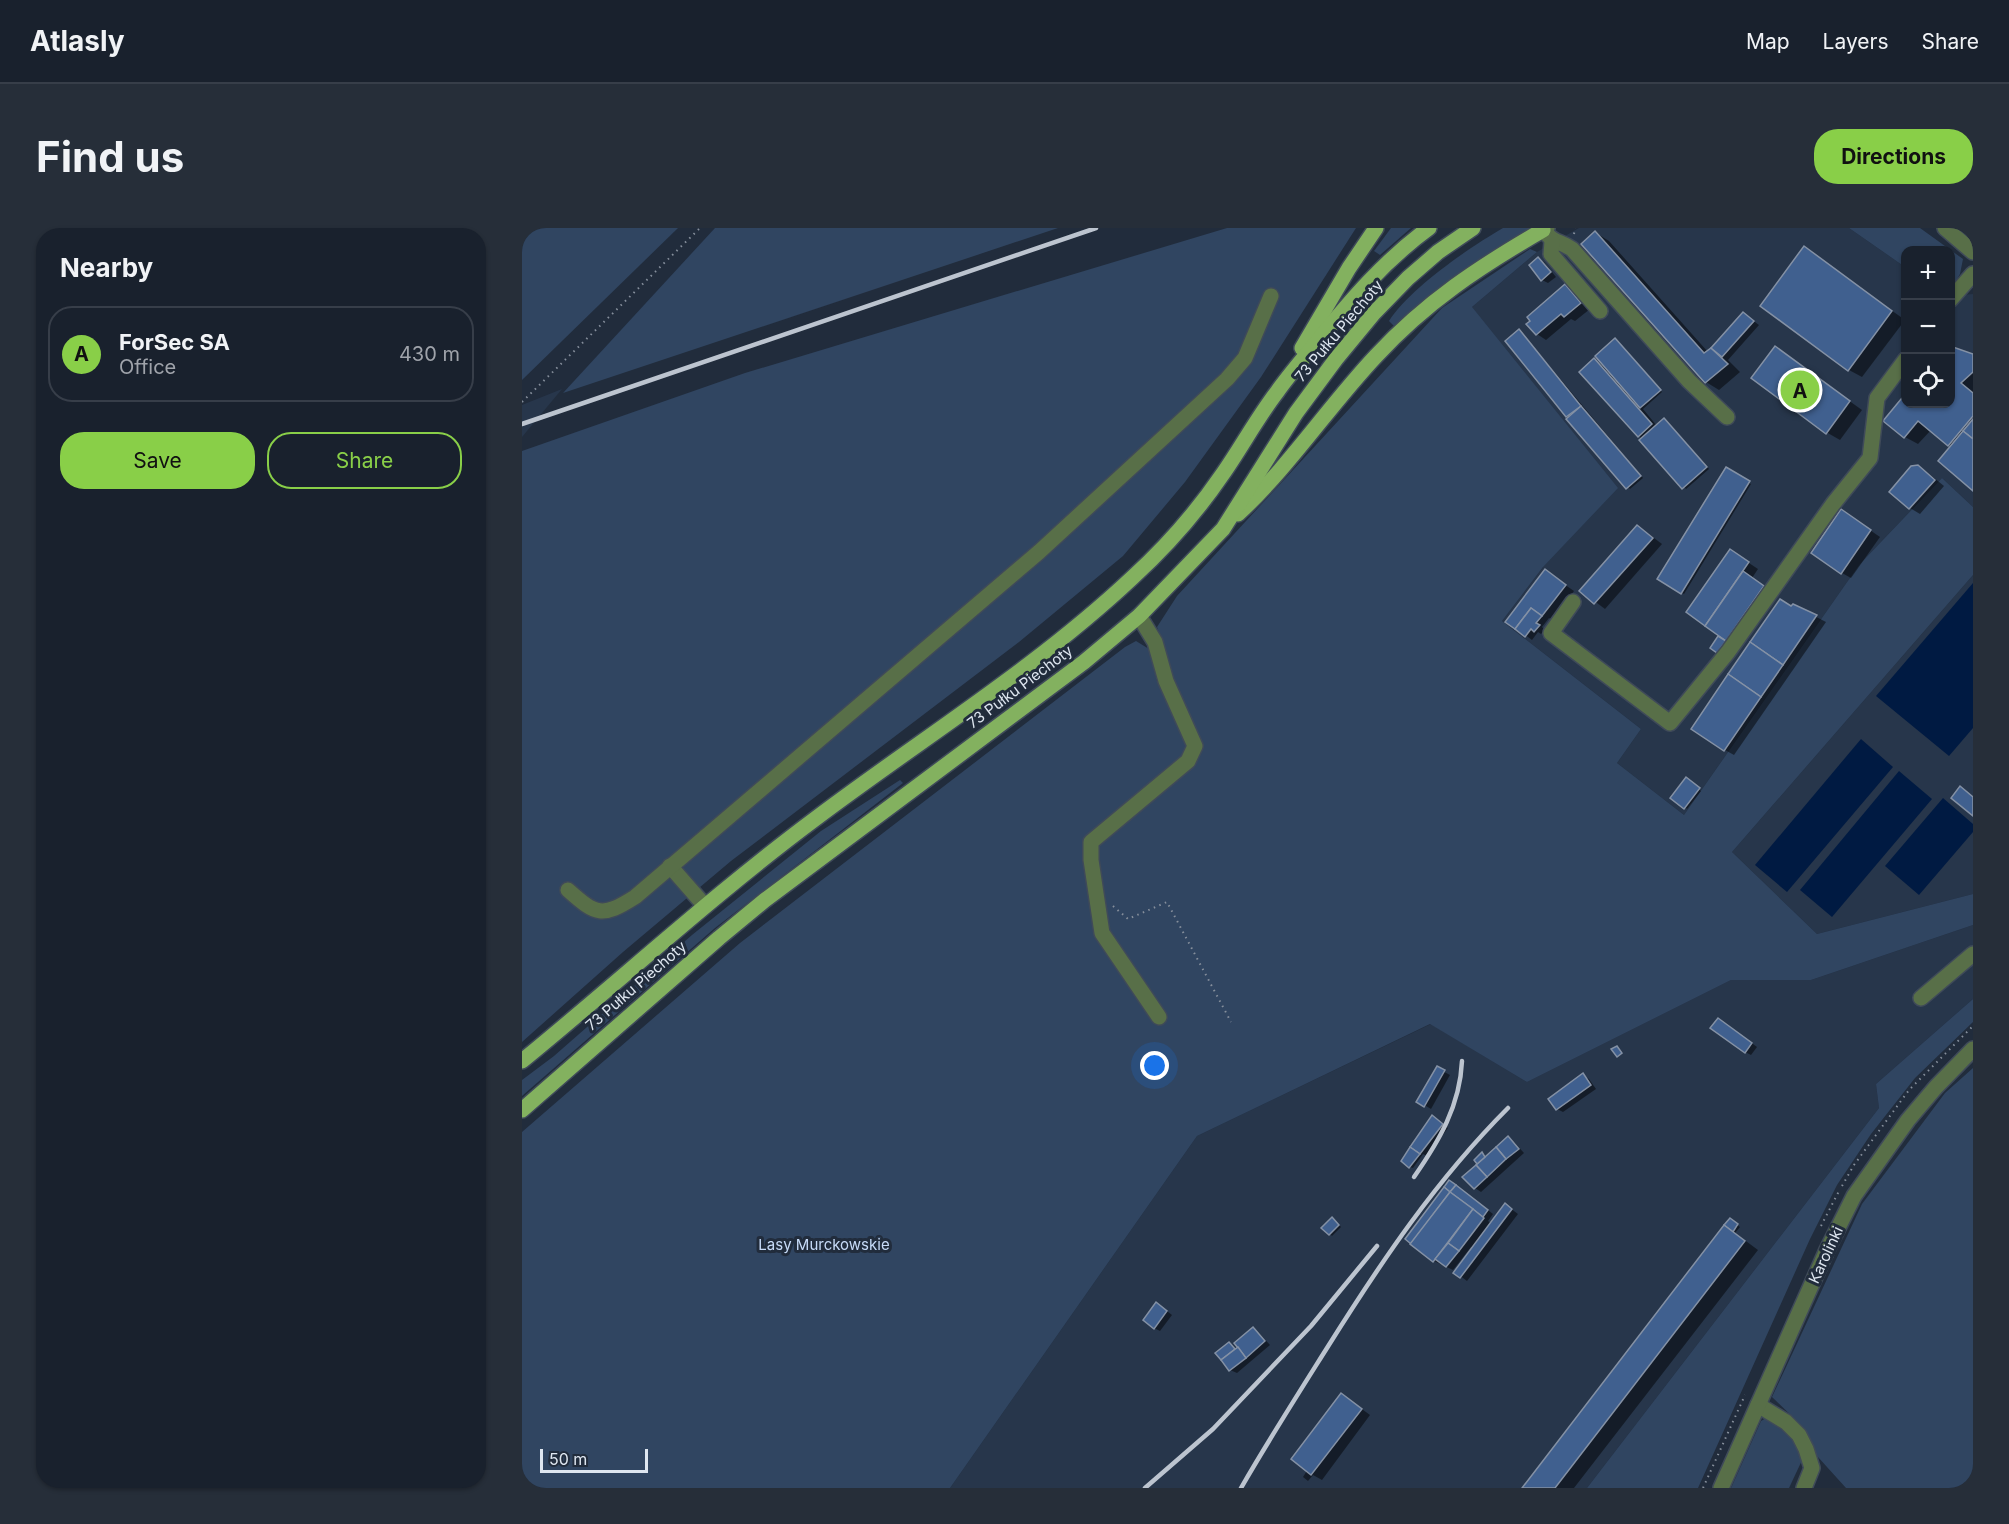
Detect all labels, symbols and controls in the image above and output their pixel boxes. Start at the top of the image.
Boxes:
text: Atlasly [30,24,125,58]
text: Map [1746,29,1790,54]
text: Layers [1823,29,1889,54]
text: Share [1922,29,1979,54]
button: Directions [1814,129,1973,184]
text: Find us [36,131,184,182]
map controls [1901,246,1955,408]
button: + [1901,246,1955,300]
text: Nearby [60,252,153,283]
street label: 73 Pułku Piechoty [1290,275,1387,385]
button: − [1901,300,1955,354]
text: ForSec SA [119,329,230,355]
text: A [74,342,89,366]
text: 430 m [399,342,460,366]
button: locate [1901,354,1955,408]
text: Office [119,355,176,379]
pin: A [1780,368,1820,412]
button: Save [60,432,255,489]
button: Share [267,432,462,489]
street label: 73 Pułku Piechoty [963,640,1077,732]
street label: 73 Pułku Piechoty [581,936,690,1035]
your location [1140,1051,1169,1080]
street label: Karolinki [1804,1223,1847,1286]
park label: Lasy Murckowskie [758,1235,890,1254]
scale bar [540,1446,648,1474]
text: 50 m [549,1449,587,1469]

